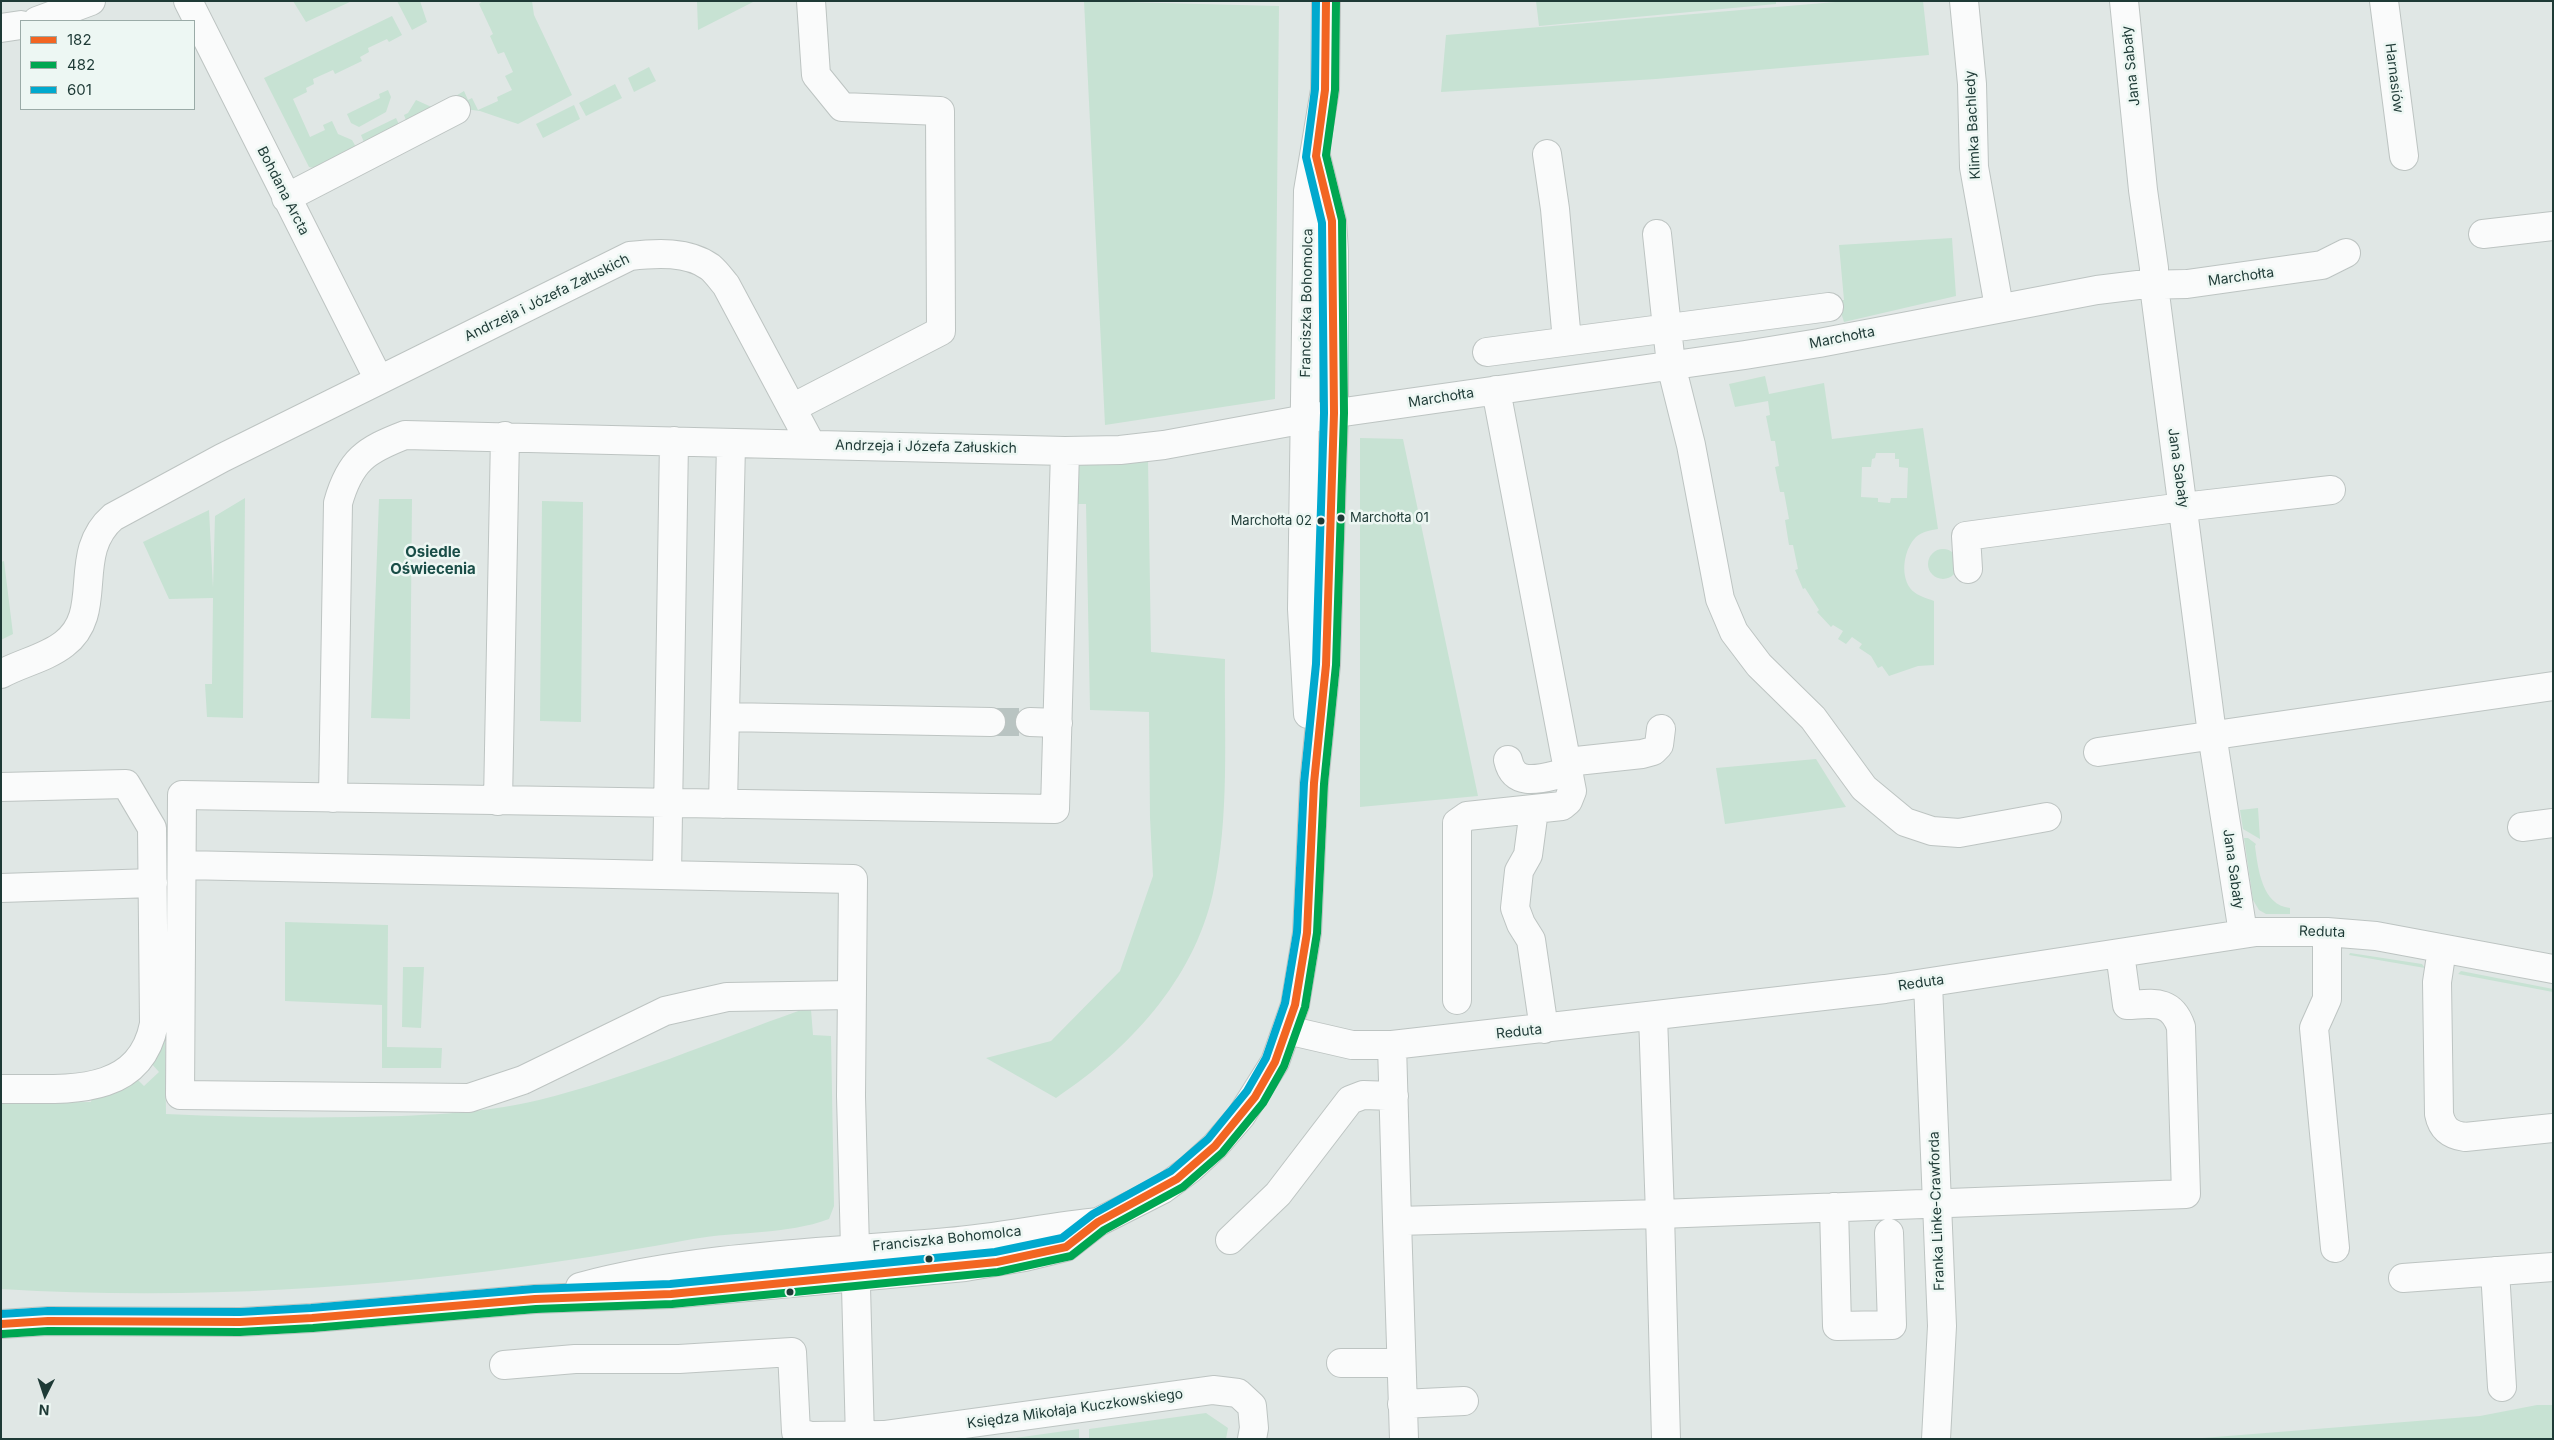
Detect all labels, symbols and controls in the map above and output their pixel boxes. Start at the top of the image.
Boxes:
legend [20,20,195,110]
street label: Jana Sabały [2118,25,2144,107]
text: 182 [67,30,92,49]
street label: Harnasiów [2381,42,2407,114]
text: 482 [67,55,95,74]
street label: Klimka Bachledy [1962,70,1984,180]
text: 601 [67,80,92,99]
street label: Bohdana Arcta [253,144,313,238]
street label: Franciszka Bohomolca [1297,228,1317,378]
street label: Andrzeja i Józefa Załuskich [462,251,632,345]
street label: Marchołta [2207,264,2275,290]
street label: Marchołta [1808,323,1876,353]
street label: Marchołta [1407,385,1475,411]
street label: Jana Sabały [2164,427,2192,509]
street label: Andrzeja i Józefa Załuskich [835,437,1017,457]
place label: Marchołta 01 [1350,510,1429,526]
place label: Marchołta 02 [1231,513,1312,529]
marker: Marchołta 01 [1336,513,1346,523]
marker: Marchołta 02 [1316,516,1326,526]
district label: Osiedle Oświecenia [390,543,476,578]
street label: Jana Sabały [2219,828,2247,910]
street label: Reduta [2299,923,2345,941]
street label: Reduta [1897,971,1945,995]
street label: Reduta [1495,1021,1543,1043]
street label: Franka Linke-Crawforda [1926,1131,1948,1291]
street label: Franciszka Bohomolca [872,1223,1022,1255]
unlabelled marker [924,1254,934,1264]
unlabelled marker [785,1287,795,1297]
north arrow [20,1370,70,1420]
street label: Księdza Mikołaja Kuczkowskiego [966,1386,1184,1432]
text: N [38,1402,50,1419]

